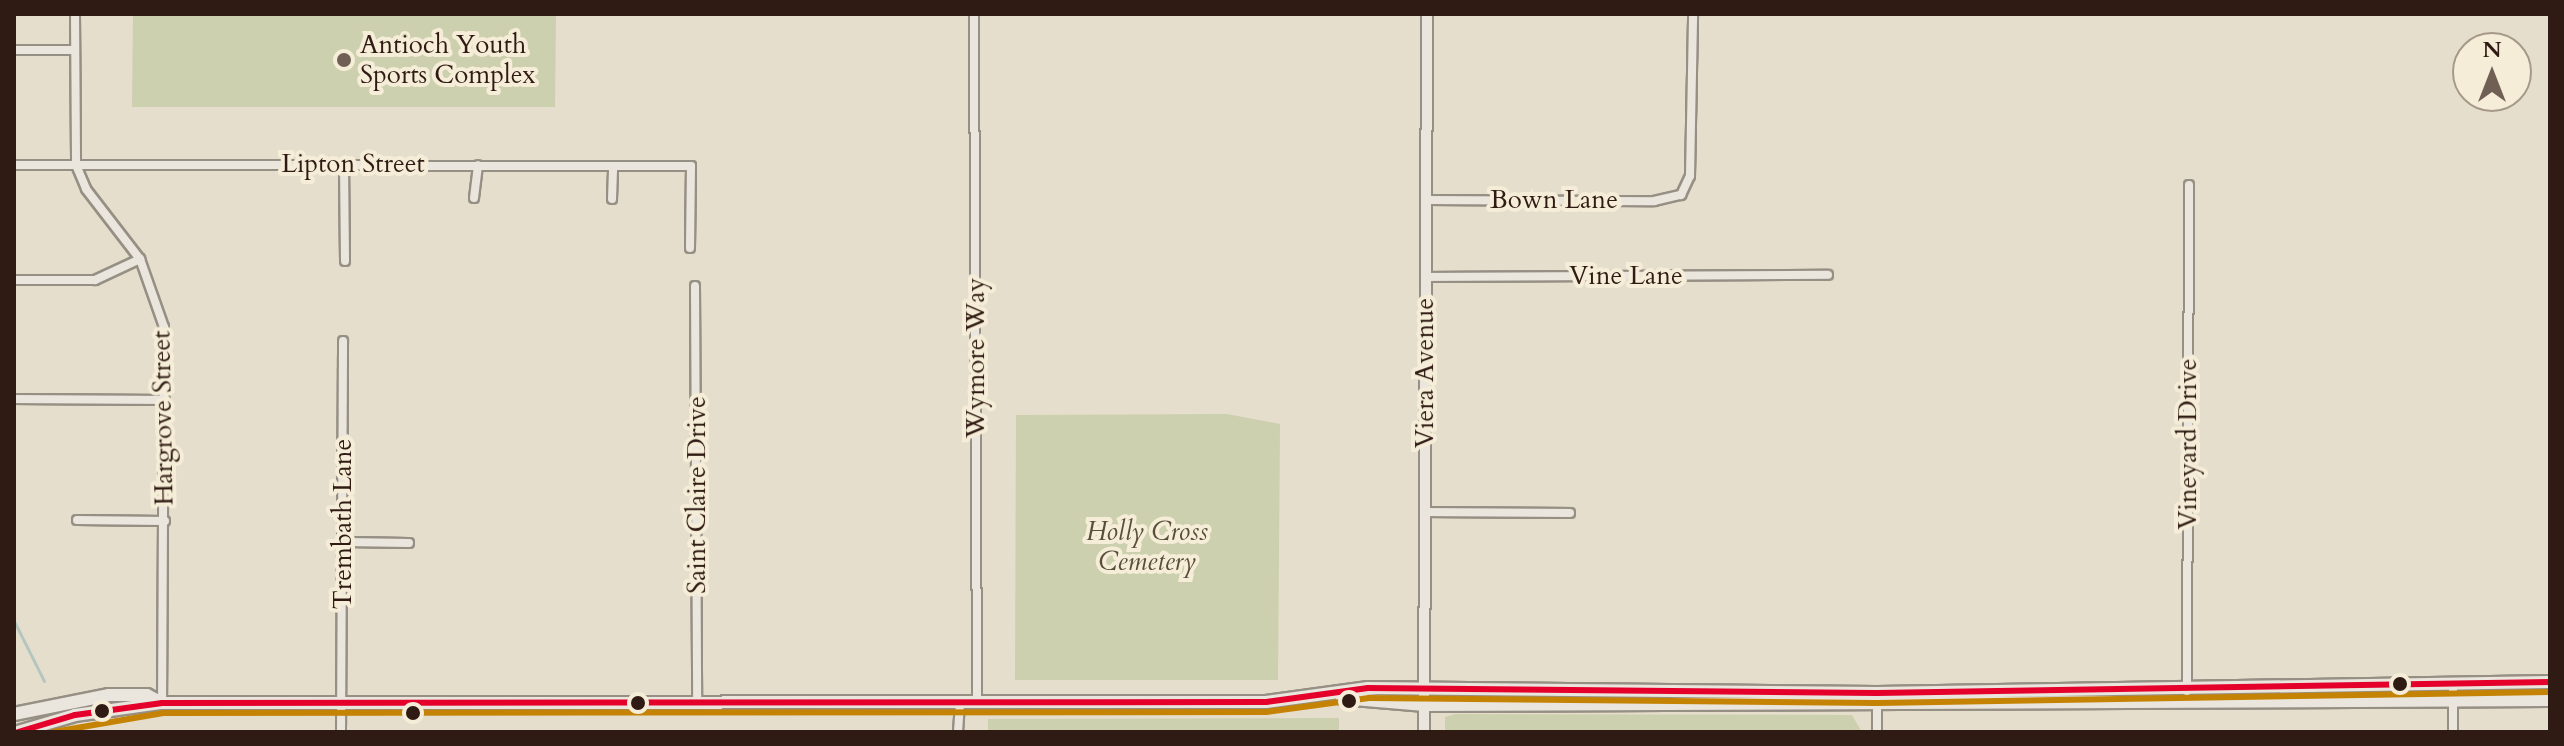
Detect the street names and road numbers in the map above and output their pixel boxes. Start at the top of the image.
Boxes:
street label: Lipton Street [281,148,425,180]
street label: Bown Lane [1490,184,1618,216]
street label: Vine Lane [1569,260,1683,292]
street label: Wymore Way [960,278,992,438]
street label: Viera Avenue [1409,298,1441,448]
street label: Hargrove Street [146,330,180,506]
street label: Vineyard Drive [2172,358,2204,530]
street label: Saint Claire Drive [681,396,713,594]
street label: Trembath Lane [327,439,359,609]

